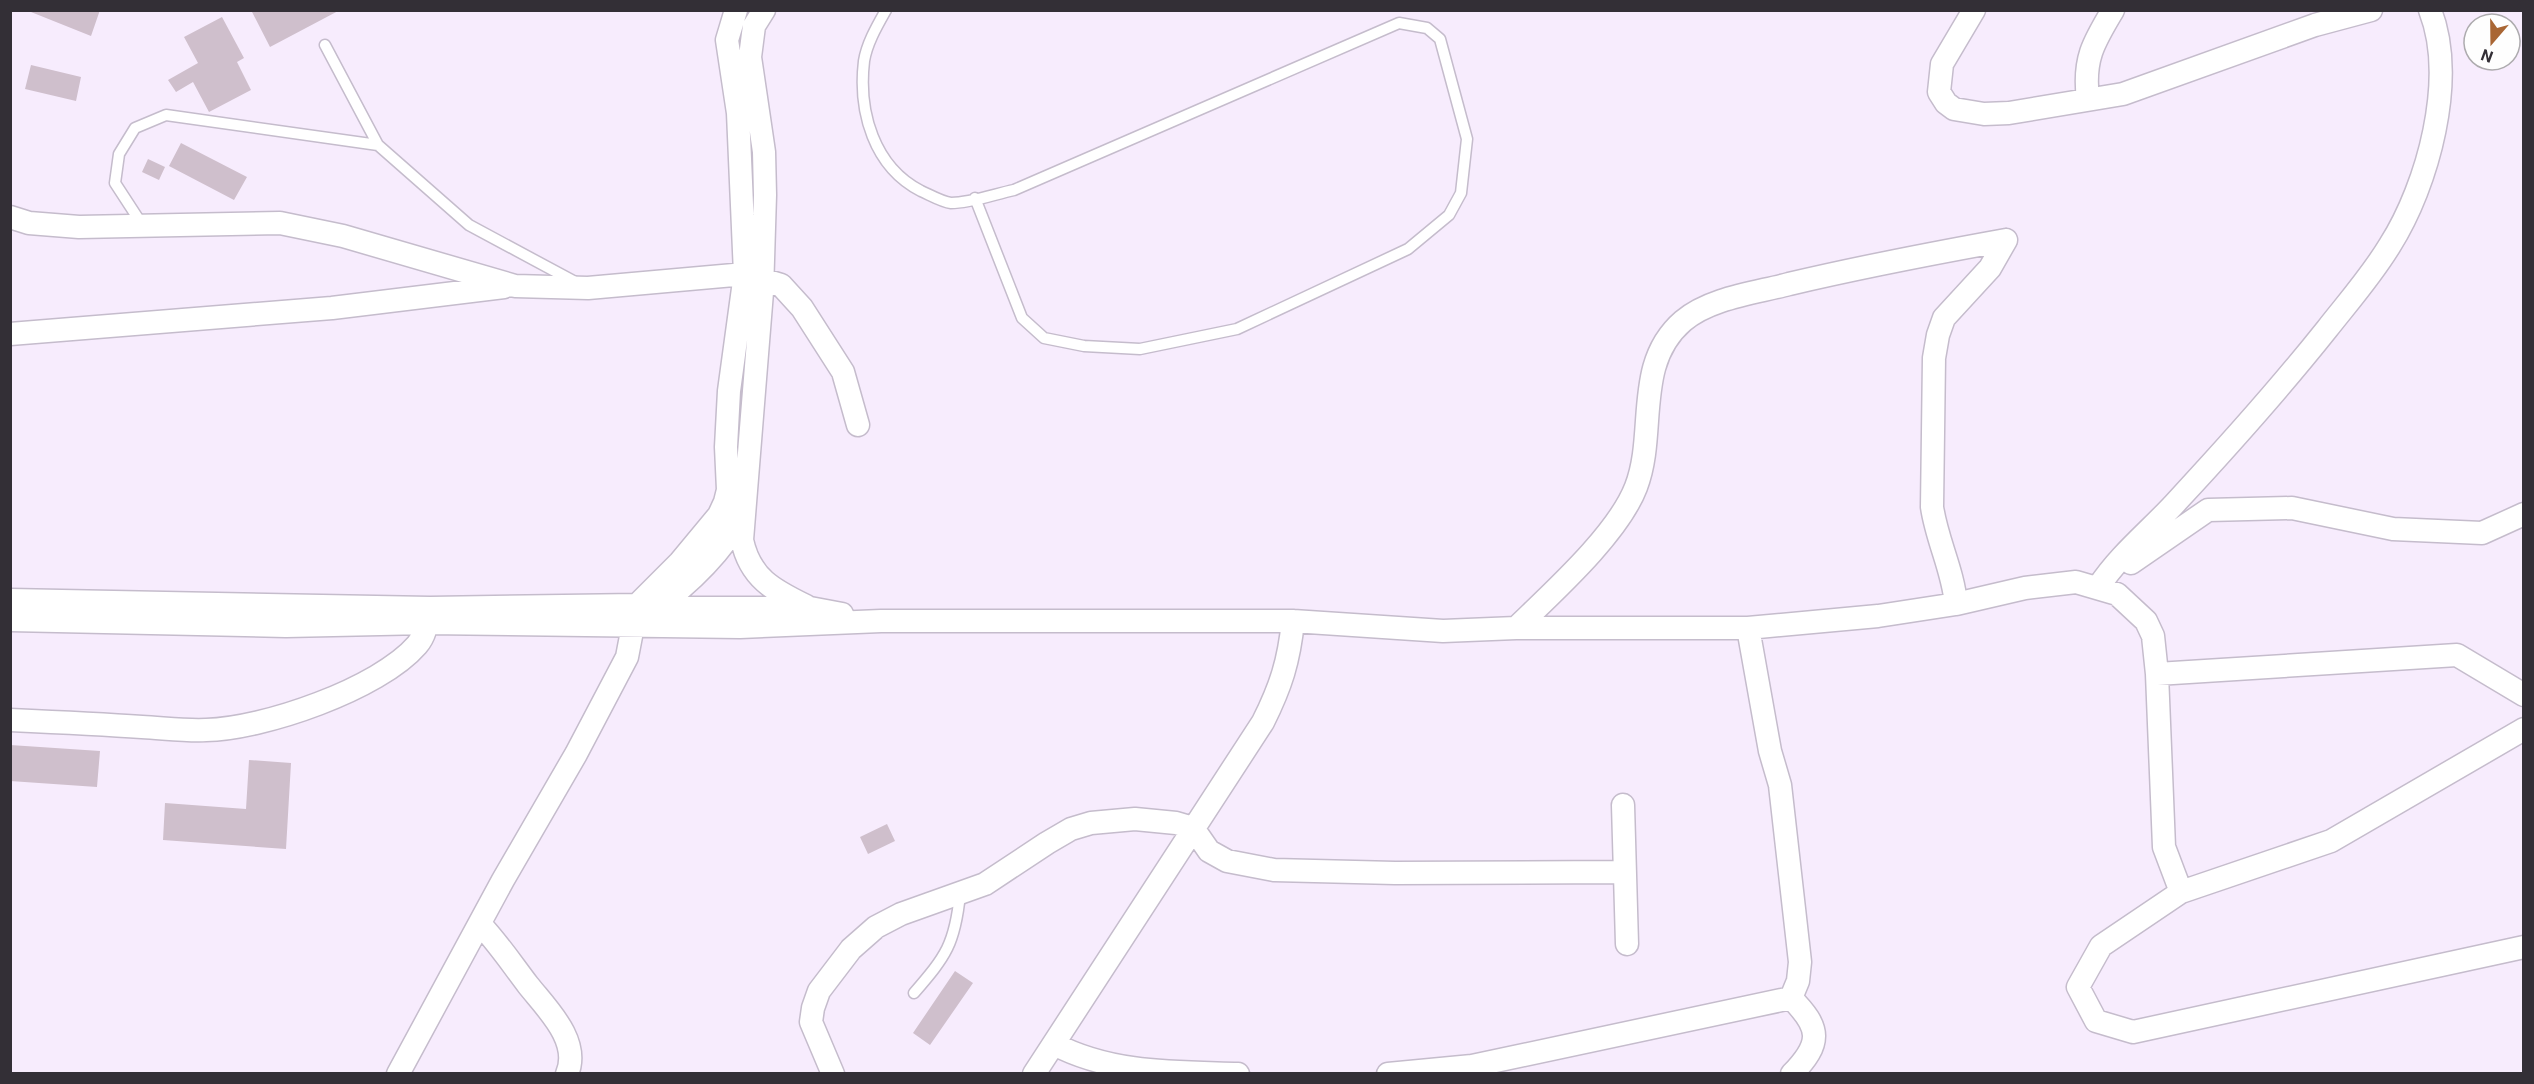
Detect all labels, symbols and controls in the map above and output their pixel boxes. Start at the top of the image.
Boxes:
north arrow [2462,12,2522,72]
text: N [2478,45,2496,66]

